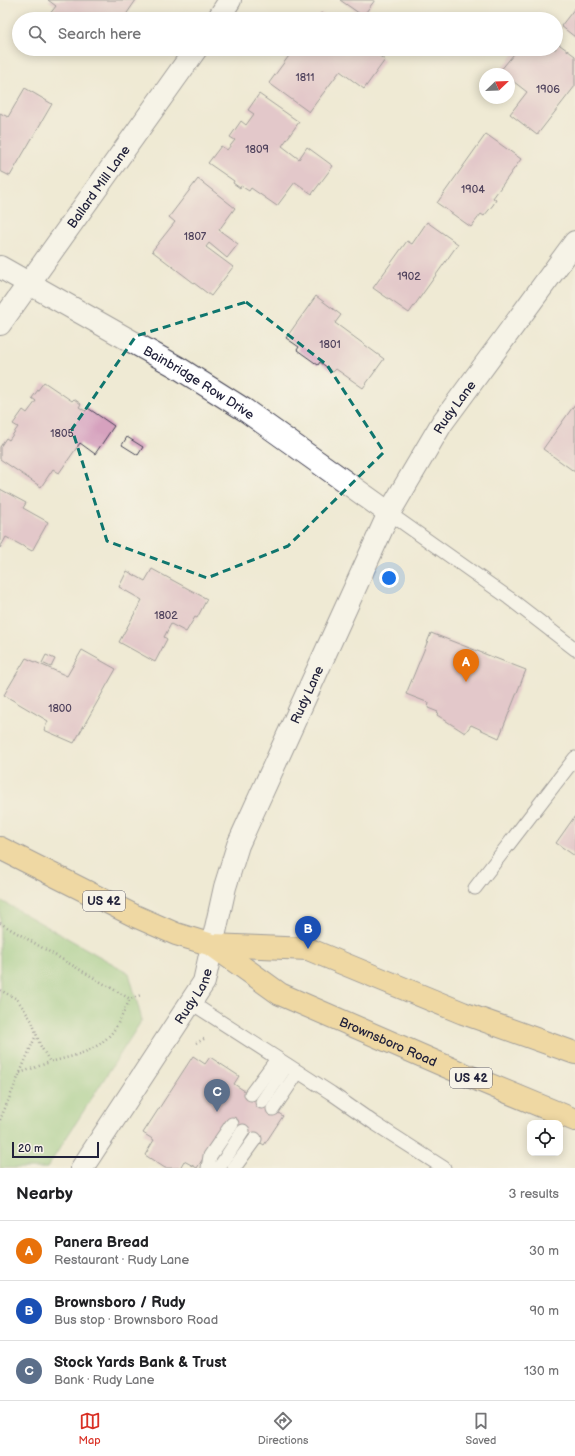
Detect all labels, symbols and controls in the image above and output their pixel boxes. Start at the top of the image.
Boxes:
search box [12,12,563,56]
icon: search [26,23,48,45]
text: Search here [58,25,141,44]
north arrow [479,68,515,104]
house number: 1811 [295,71,315,84]
house number: 1906 [536,83,560,96]
street label: Ballard Mill Lane [64,142,134,231]
house number: 1809 [245,143,269,156]
house number: 1904 [461,183,485,196]
house number: 1807 [184,230,207,243]
house number: 1902 [397,270,421,283]
house number: 1801 [319,338,341,351]
street label: Bainbridge Row Drive [140,343,257,423]
street label: Rudy Lane [430,377,480,437]
house number: 1805 [50,427,74,440]
your location [379,568,399,588]
house number: 1802 [154,609,178,622]
pin: A [453,649,479,682]
street label: Rudy Lane [287,663,328,726]
house number: 1800 [48,702,72,715]
road number: US 42 [83,891,125,911]
pin: B [295,916,321,949]
street label: Rudy Lane [172,967,216,1027]
street label: Brownsboro Road [337,1014,439,1070]
road number: US 42 [450,1068,492,1088]
pin: C [204,1079,230,1112]
map controls [527,1120,563,1156]
button: locate [527,1120,563,1156]
scale bar [12,1140,99,1159]
text: 20 m [18,1142,43,1155]
text: Nearby [16,1184,73,1204]
text: 3 results [508,1186,559,1202]
text: Panera Bread [54,1233,149,1252]
text: A [25,1243,33,1259]
text: 30 m [529,1243,559,1259]
text: Restaurant · Rudy Lane [54,1252,189,1268]
text: Brownsboro / Rudy [54,1293,185,1312]
text: B [24,1303,34,1319]
text: 90 m [530,1303,559,1319]
text: Bus stop · Brownsboro Road [54,1312,218,1328]
text: Stock Yards Bank & Trust [54,1353,227,1372]
text: C [24,1363,34,1379]
text: 130 m [524,1363,559,1379]
text: Bank · Rudy Lane [54,1372,154,1388]
tab: Map [79,1410,101,1447]
tab: Directions [258,1410,308,1447]
tab: Saved [466,1410,496,1447]

